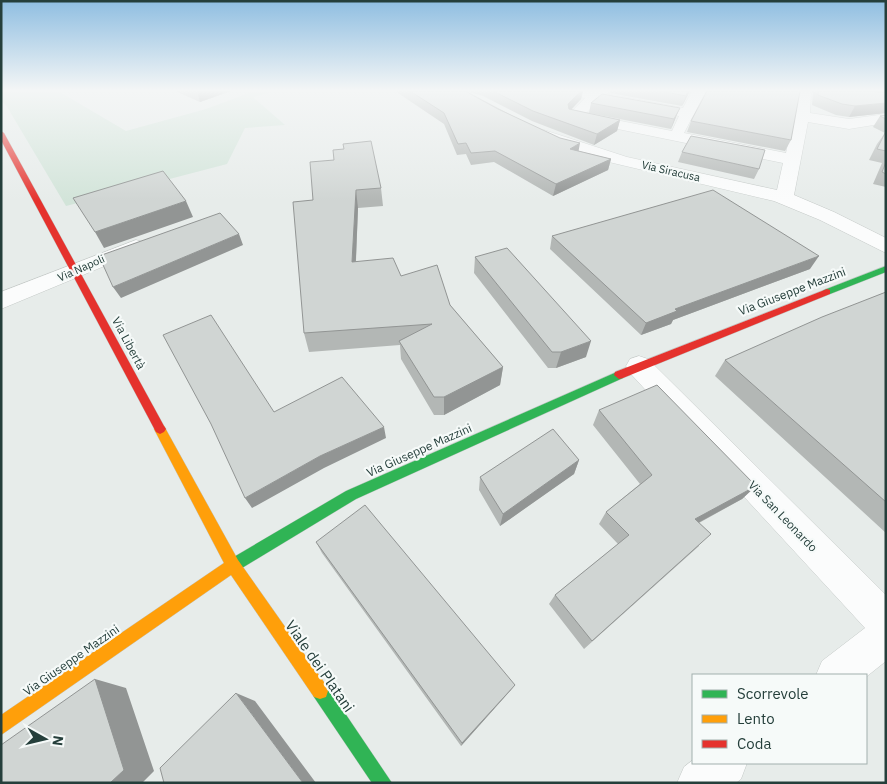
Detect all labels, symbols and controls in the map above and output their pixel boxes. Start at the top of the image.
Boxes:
street label: Via Siracusa [640,157,702,185]
street label: Via Napoli [55,251,107,285]
street label: Via Giuseppe Mazzini [736,264,848,318]
street label: Via Libertà [109,314,149,372]
street label: Via Giuseppe Mazzini [364,420,474,480]
street label: Via San Leonardo [745,477,821,555]
street label: Viale dei Platani [281,616,359,716]
street label: Via Giuseppe Mazzini [20,621,122,699]
legend [692,674,867,764]
text: Scorrevole [737,684,809,703]
text: Lento [737,709,775,728]
north arrow [20,714,70,764]
text: Coda [737,734,771,753]
text: N [48,735,67,747]

